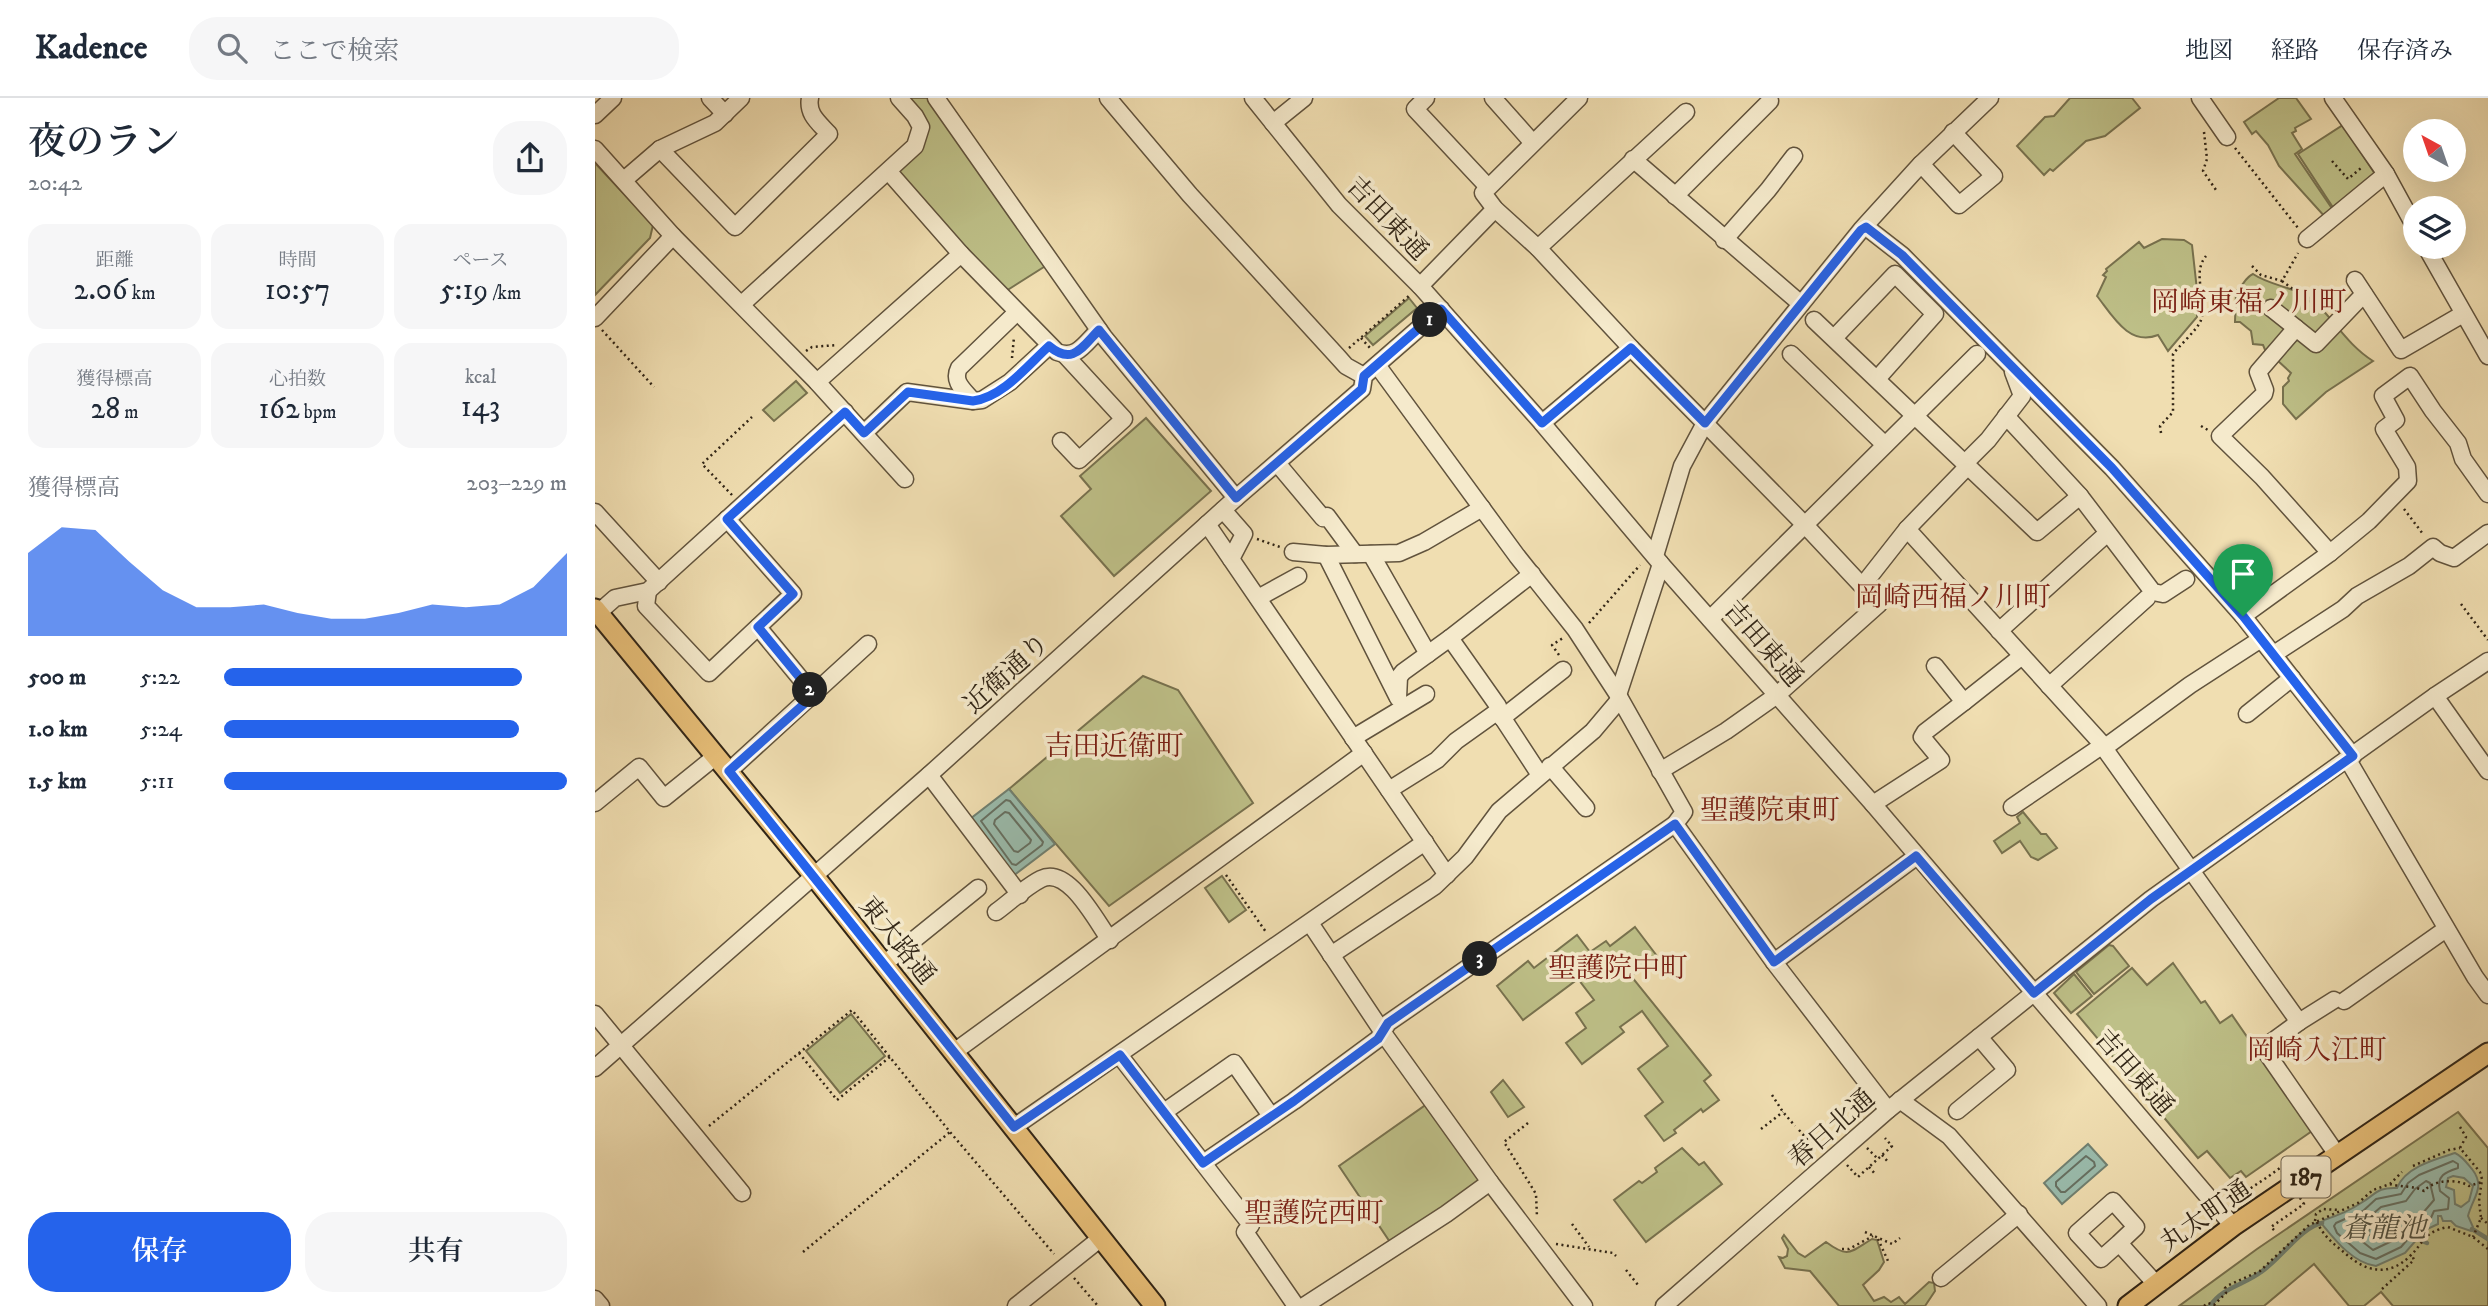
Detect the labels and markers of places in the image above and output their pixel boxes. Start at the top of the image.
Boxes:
pin: 1 [1413,302,1447,338]
pin [2213,544,2273,616]
pin: 2 [793,672,827,708]
pin: 3 [1463,942,1498,976]

